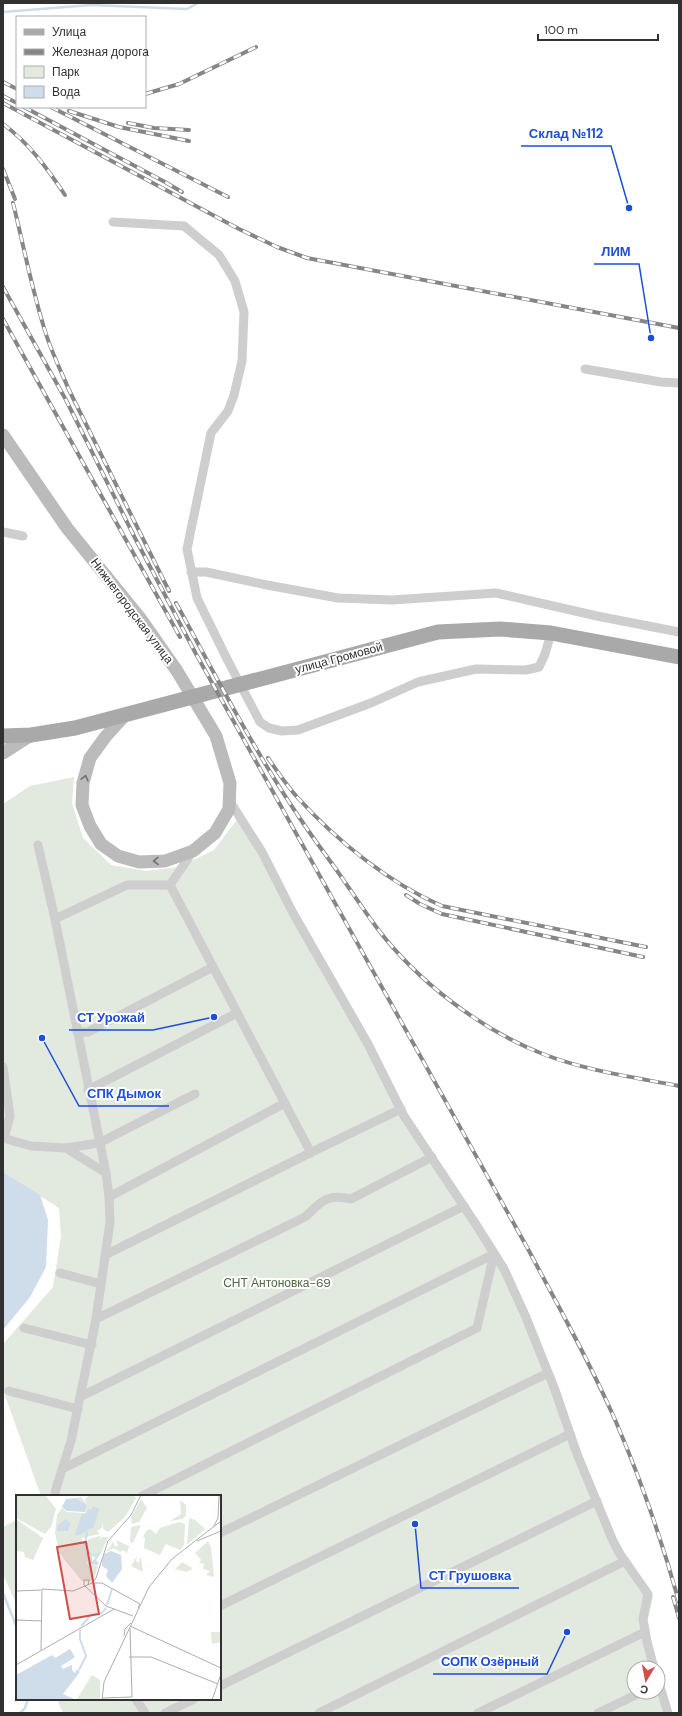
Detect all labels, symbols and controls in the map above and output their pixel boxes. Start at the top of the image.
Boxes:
legend [16,16,146,108]
scale bar [538,16,658,42]
text: 100 m [544,22,578,38]
text: Улица [52,24,86,40]
text: Железная дорога [52,44,149,60]
text: Парк [52,64,80,80]
text: Вода [52,84,80,100]
callout: Склад №112 [521,121,611,146]
text: Склад №112 [529,125,603,142]
callout: ЛИМ [594,239,639,264]
text: ЛИМ [601,243,631,260]
street label: Нижнегородская улица [87,555,177,667]
street label: улица Громовой [294,639,384,677]
one-way arrow [80,775,88,781]
one-way arrow [153,857,159,866]
callout: СТ Урожай [69,1005,153,1030]
text: СТ Урожай [77,1009,145,1026]
callout: СПК Дымок [79,1081,169,1106]
text: СПК Дымок [87,1085,161,1102]
park label: СНТ Антоновка-69 [223,1275,331,1291]
inset map [16,1495,221,1700]
callout: СТ Грушовка [421,1563,519,1588]
text: СТ Грушовка [429,1567,512,1584]
callout: СОПК Озёрный [433,1649,547,1674]
text: СОПК Озёрный [441,1653,539,1670]
north arrow [626,1660,666,1700]
text: С [639,1682,649,1697]

